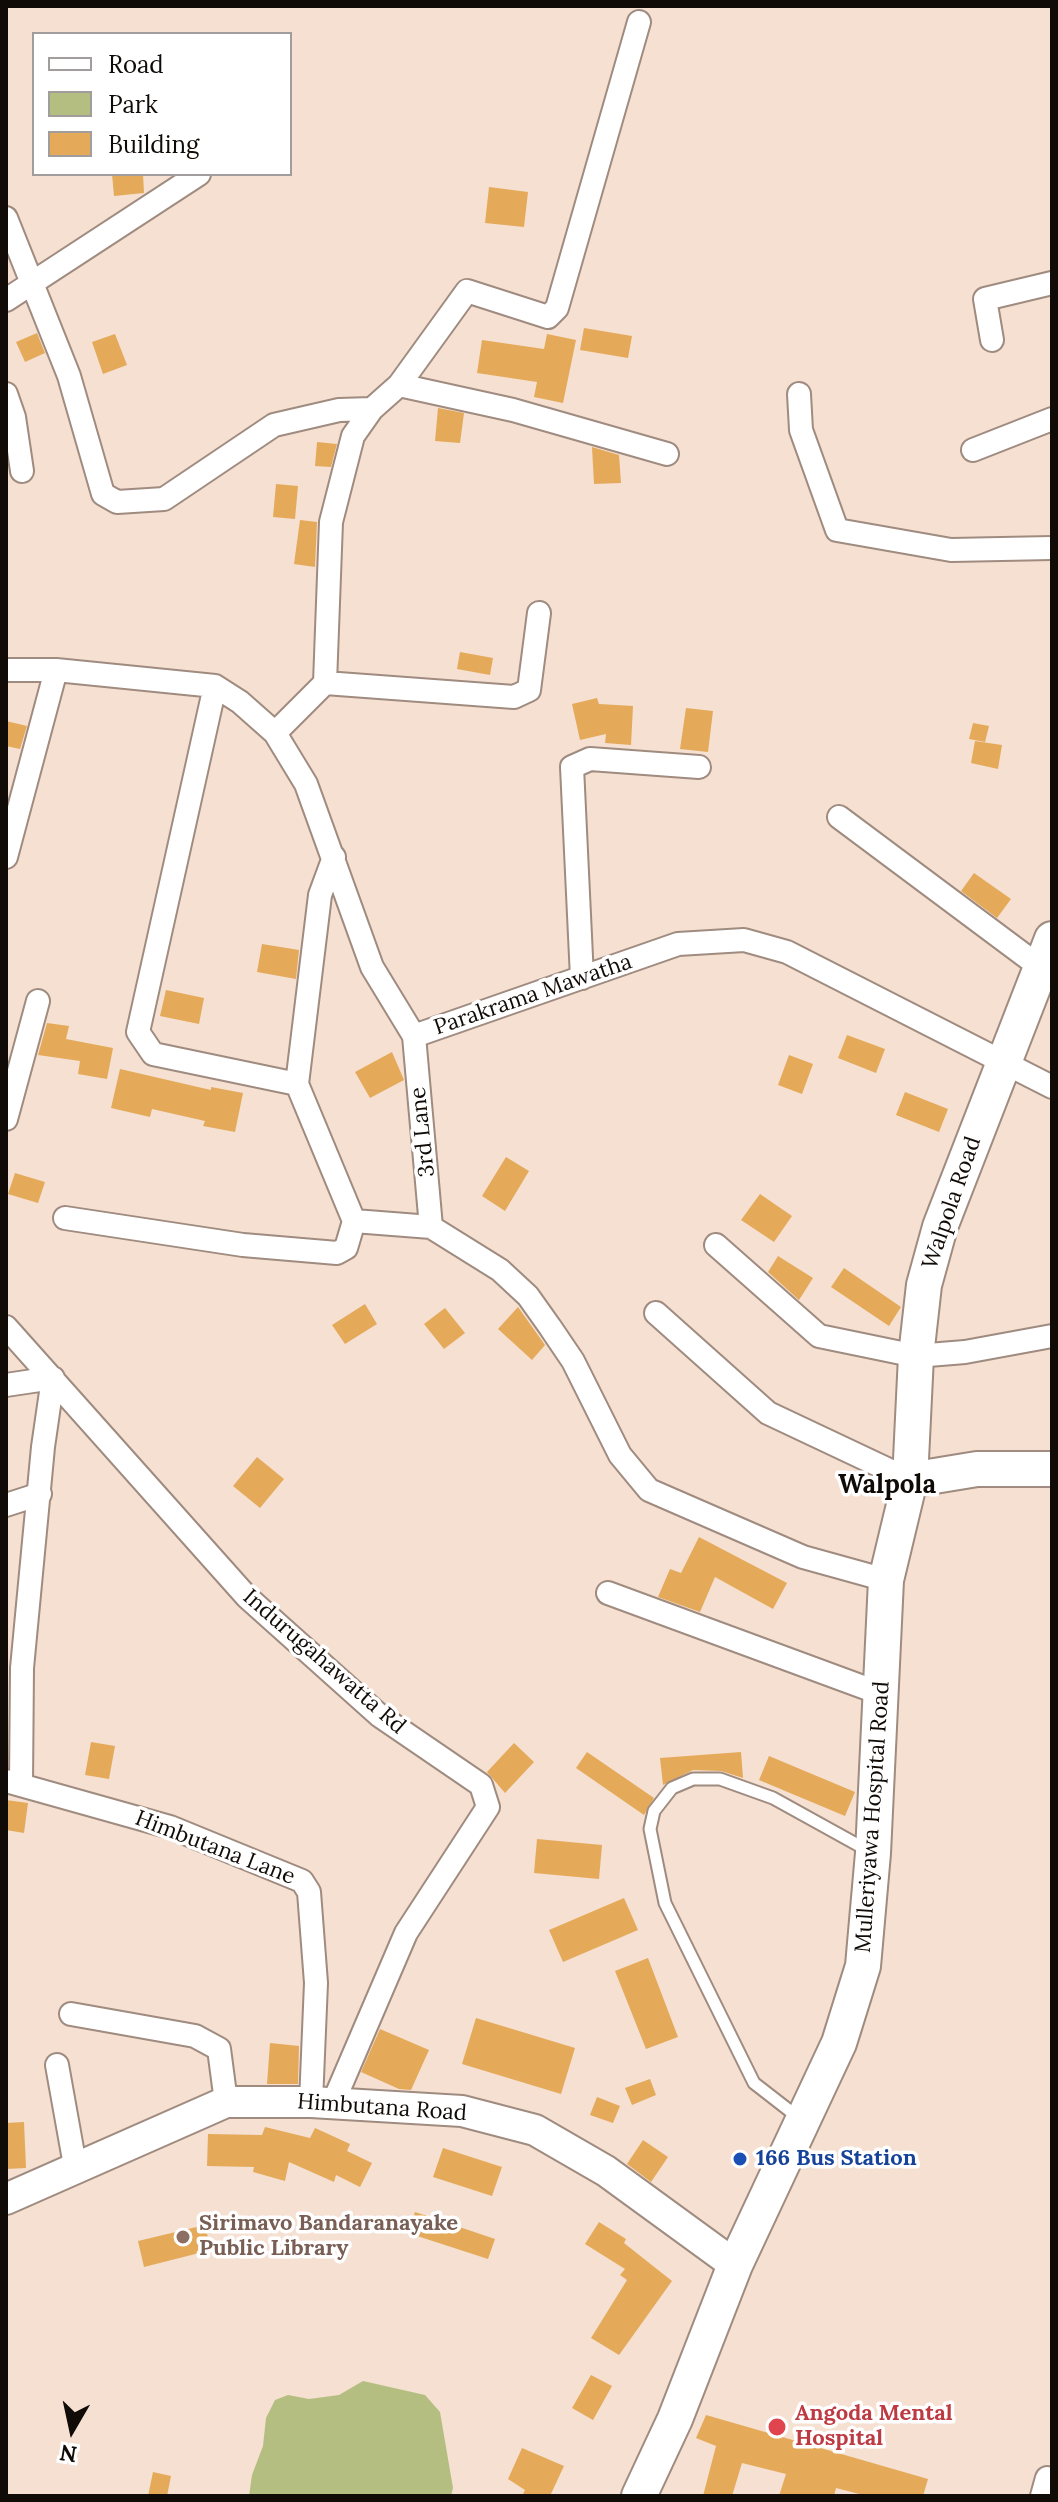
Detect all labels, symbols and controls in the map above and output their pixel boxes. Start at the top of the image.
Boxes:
legend [32,32,292,176]
text: Road [108,49,164,80]
text: Park [108,89,158,120]
text: Building [108,129,199,160]
street label: Parakrama Mawatha [431,949,635,1041]
street label: 3rd Lane [405,1086,441,1178]
street label: Walpola Road [917,1133,987,1273]
district label: Walpola [838,1470,936,1502]
street label: Indurugahawatta Rd [237,1584,411,1740]
street label: Mulleriyawa Hospital Road [850,1680,896,1954]
street label: Himbutana Lane [131,1805,299,1891]
street label: Himbutana Road [296,2089,468,2127]
place label: 166 Bus Station [756,2146,917,2172]
marker: 166 Bus Station [731,2150,749,2168]
place label: Sirimavo Bandaranayake Public Library [199,2211,458,2262]
marker: Sirimavo Bandaranayake Public Library [174,2228,192,2246]
north arrow [32,2390,112,2470]
place label: Angoda Mental Hospital [795,2401,953,2452]
marker: Angoda Mental Hospital [766,2416,788,2438]
text: N [58,2439,79,2469]

